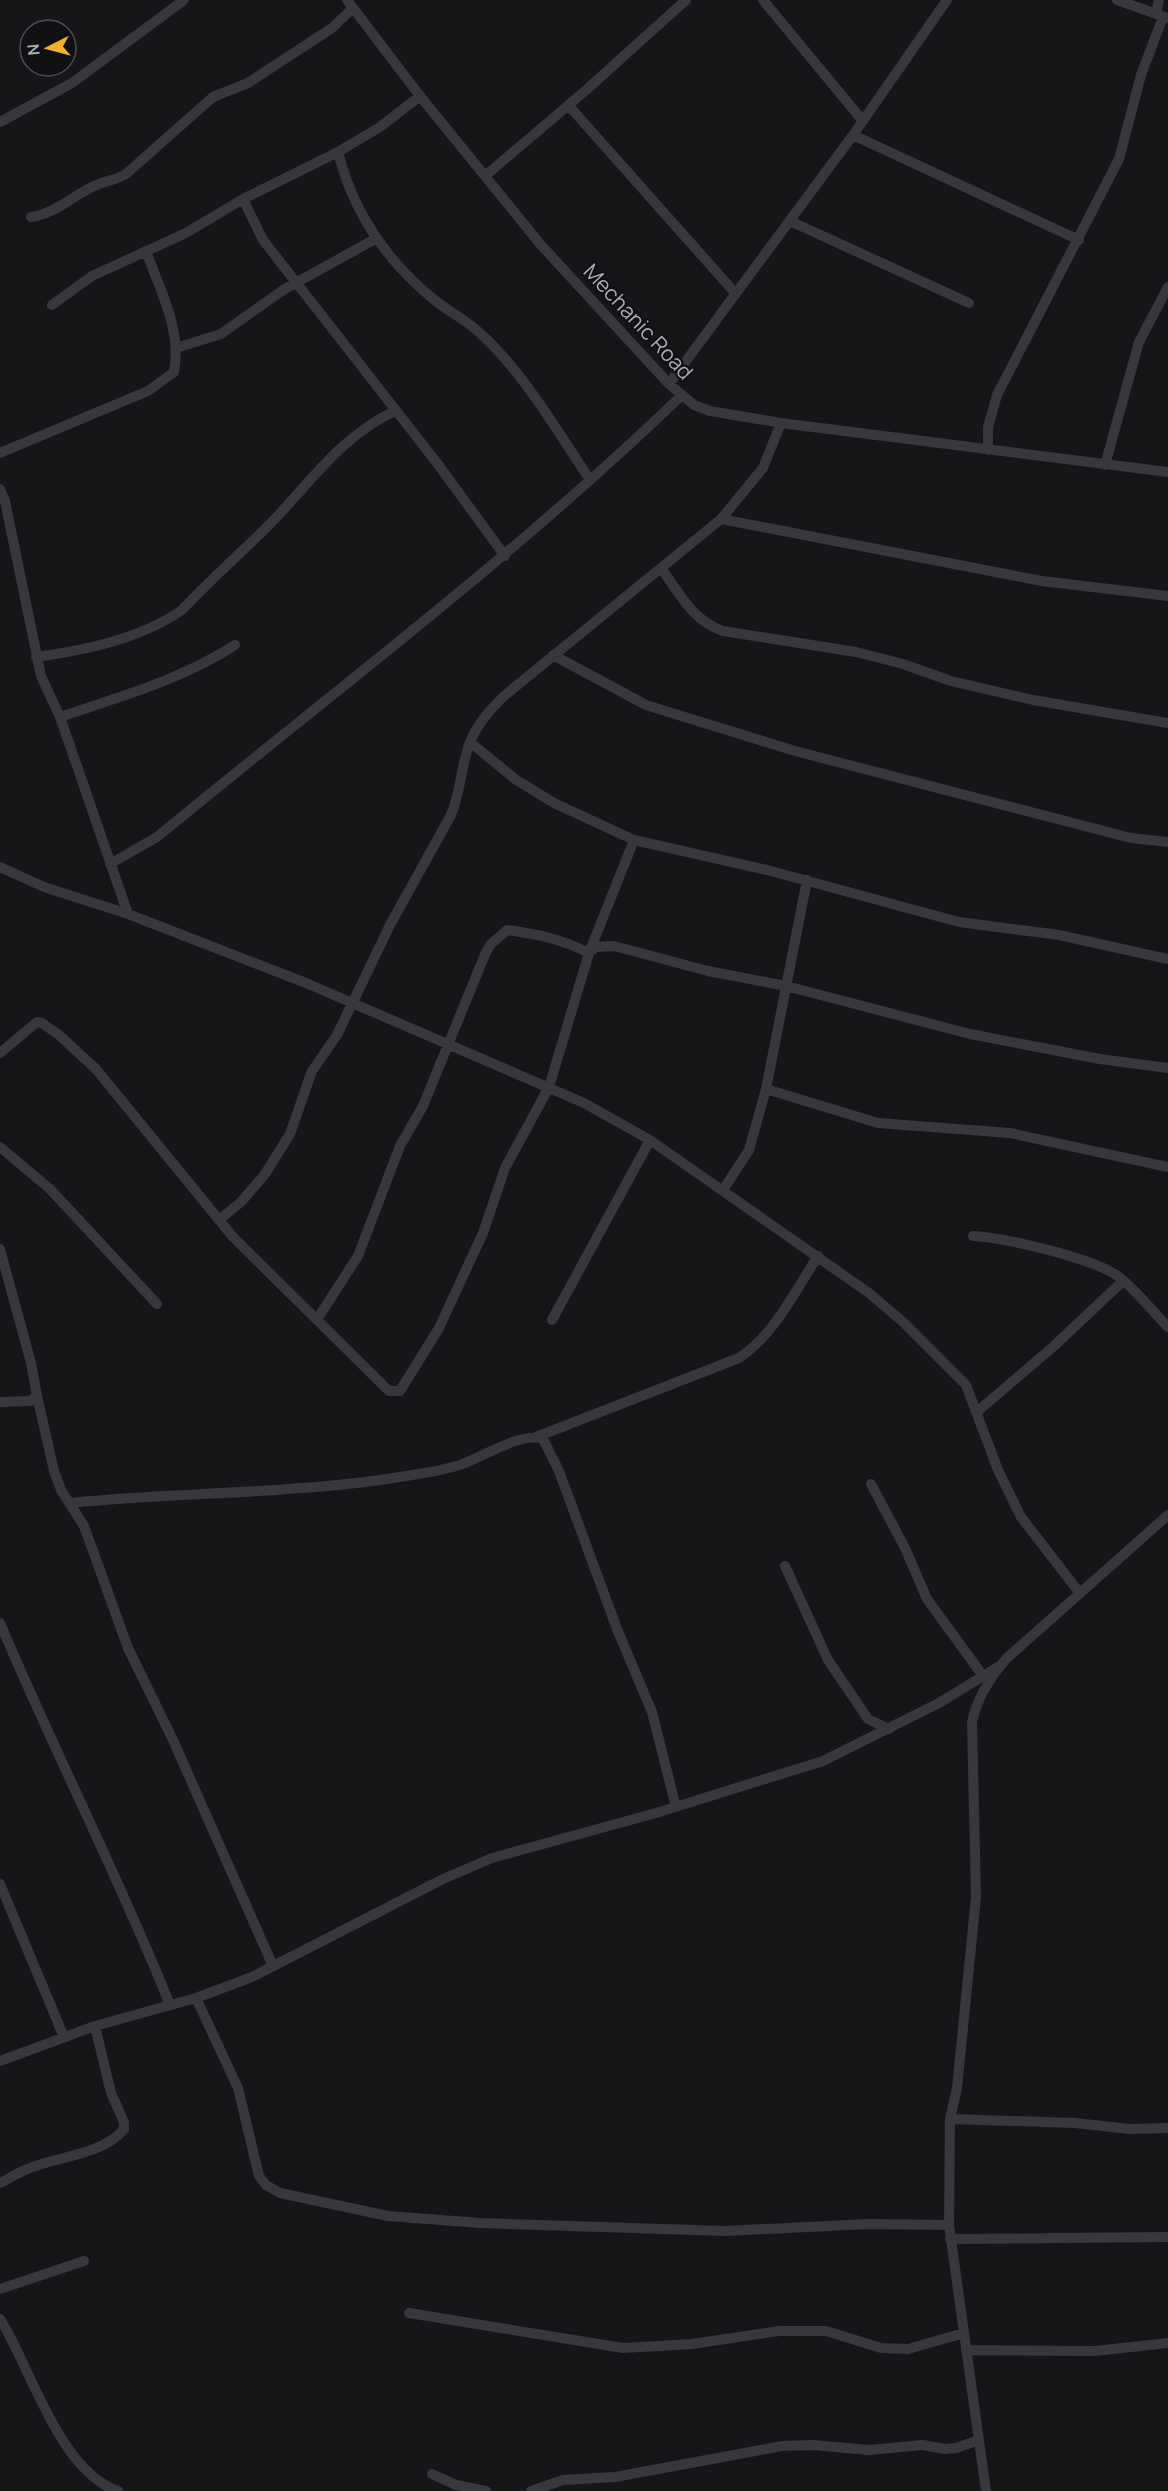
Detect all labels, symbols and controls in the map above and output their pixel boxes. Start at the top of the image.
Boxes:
north arrow [18,18,78,78]
text: N [22,43,45,56]
street label: Mechanic Road [578,257,700,385]

